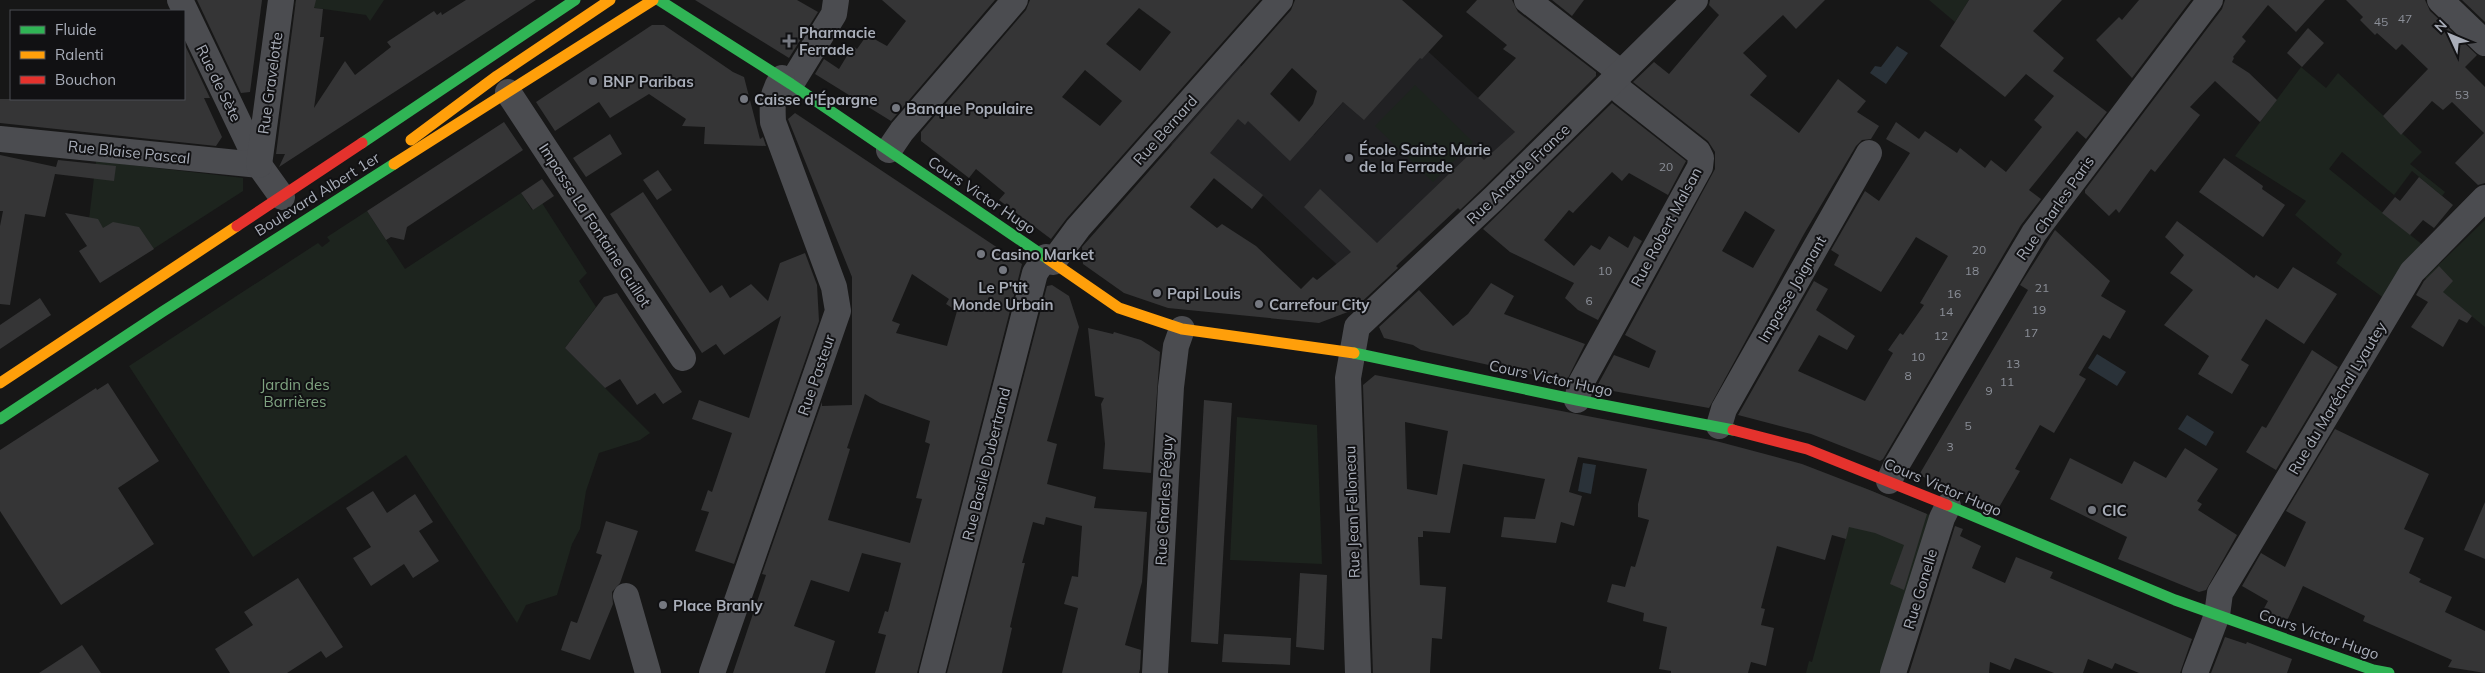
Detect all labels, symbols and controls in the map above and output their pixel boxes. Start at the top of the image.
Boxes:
legend [10,10,185,100]
north arrow [2425,10,2475,60]
house number: 47 [2398,11,2412,26]
house number: 45 [2374,14,2388,29]
text: N [2431,16,2451,36]
text: Fluide [55,20,96,39]
place label: Pharmacie Ferrade [799,23,876,59]
street label: Rue Gravelotte [253,31,287,135]
marker: Pharmacie Ferrade [783,35,795,47]
street label: Rue de Sète [192,42,246,124]
text: Ralenti [55,45,104,64]
text: Bouchon [55,70,116,89]
place label: BNP Paribas [603,72,694,91]
marker: BNP Paribas [587,75,599,87]
house number: 53 [2455,87,2469,102]
place label: Caisse d'Épargne [754,90,877,109]
street label: Rue Bernard [1129,91,1201,169]
marker: Caisse d'Épargne [738,93,750,105]
place label: Banque Populaire [906,99,1033,118]
marker: Banque Populaire [890,102,902,114]
street label: Rue Anatole France [1462,120,1574,228]
street label: Rue Blaise Pascal [67,136,191,168]
street label: Impasse La Fontaine Guillot [535,140,655,310]
place label: École Sainte Marie de la Ferrade [1359,140,1491,176]
street label: Boulevard Albert 1er [251,148,383,240]
street label: Cours Victor Hugo [924,152,1040,238]
marker: École Sainte Marie de la Ferrade [1343,152,1355,164]
street label: Rue Charles Paris [2012,152,2098,264]
house number: 20 [1659,159,1673,174]
street label: Rue Robert Malsan [1626,164,1706,290]
street label: Impasse Joignant [1754,232,1830,346]
house number: 20 [1972,242,1986,257]
place label: Casino Market [991,245,1094,264]
marker: Casino Market [975,248,987,260]
house number: 10 [1598,263,1612,278]
house number: 18 [1965,263,1979,278]
marker: Le P'tit Monde Urbain [997,264,1009,276]
place label: Le P'tit Monde Urbain [952,278,1054,314]
house number: 21 [2035,280,2049,295]
place label: Papi Louis [1167,284,1241,303]
house number: 16 [1947,286,1961,301]
marker: Papi Louis [1151,287,1163,299]
house number: 6 [1585,293,1593,308]
place label: Carrefour City [1269,295,1370,314]
marker: Carrefour City [1253,298,1265,310]
house number: 19 [2032,302,2046,317]
house number: 14 [1939,304,1953,319]
street label: Rue du Maréchal Lyautey [2284,318,2390,478]
house number: 17 [2024,325,2038,340]
house number: 12 [1934,328,1948,343]
street label: Rue Pasteur [793,332,839,418]
house number: 10 [1911,349,1925,364]
street label: Cours Victor Hugo [1487,356,1615,400]
house number: 13 [2006,356,2020,371]
house number: 8 [1904,368,1912,383]
house number: 11 [2000,374,2014,389]
park label: Jardin des Barrières [260,375,330,411]
house number: 9 [1985,383,1993,398]
street label: Rue Basile Dubertrand [958,385,1014,543]
house number: 5 [1964,418,1972,433]
street label: Rue Charles Péguy [1151,434,1177,566]
house number: 3 [1946,439,1954,454]
street label: Rue Jean Felloneau [1340,445,1364,579]
street label: Cours Victor Hugo [1881,454,2005,520]
place label: CIC [2102,501,2127,520]
marker: CIC [2086,504,2098,516]
street label: Rue Gonelle [1899,547,1941,631]
place label: Place Branly [673,596,763,615]
marker: Place Branly [657,599,669,611]
street label: Cours Victor Hugo [2256,605,2382,663]

